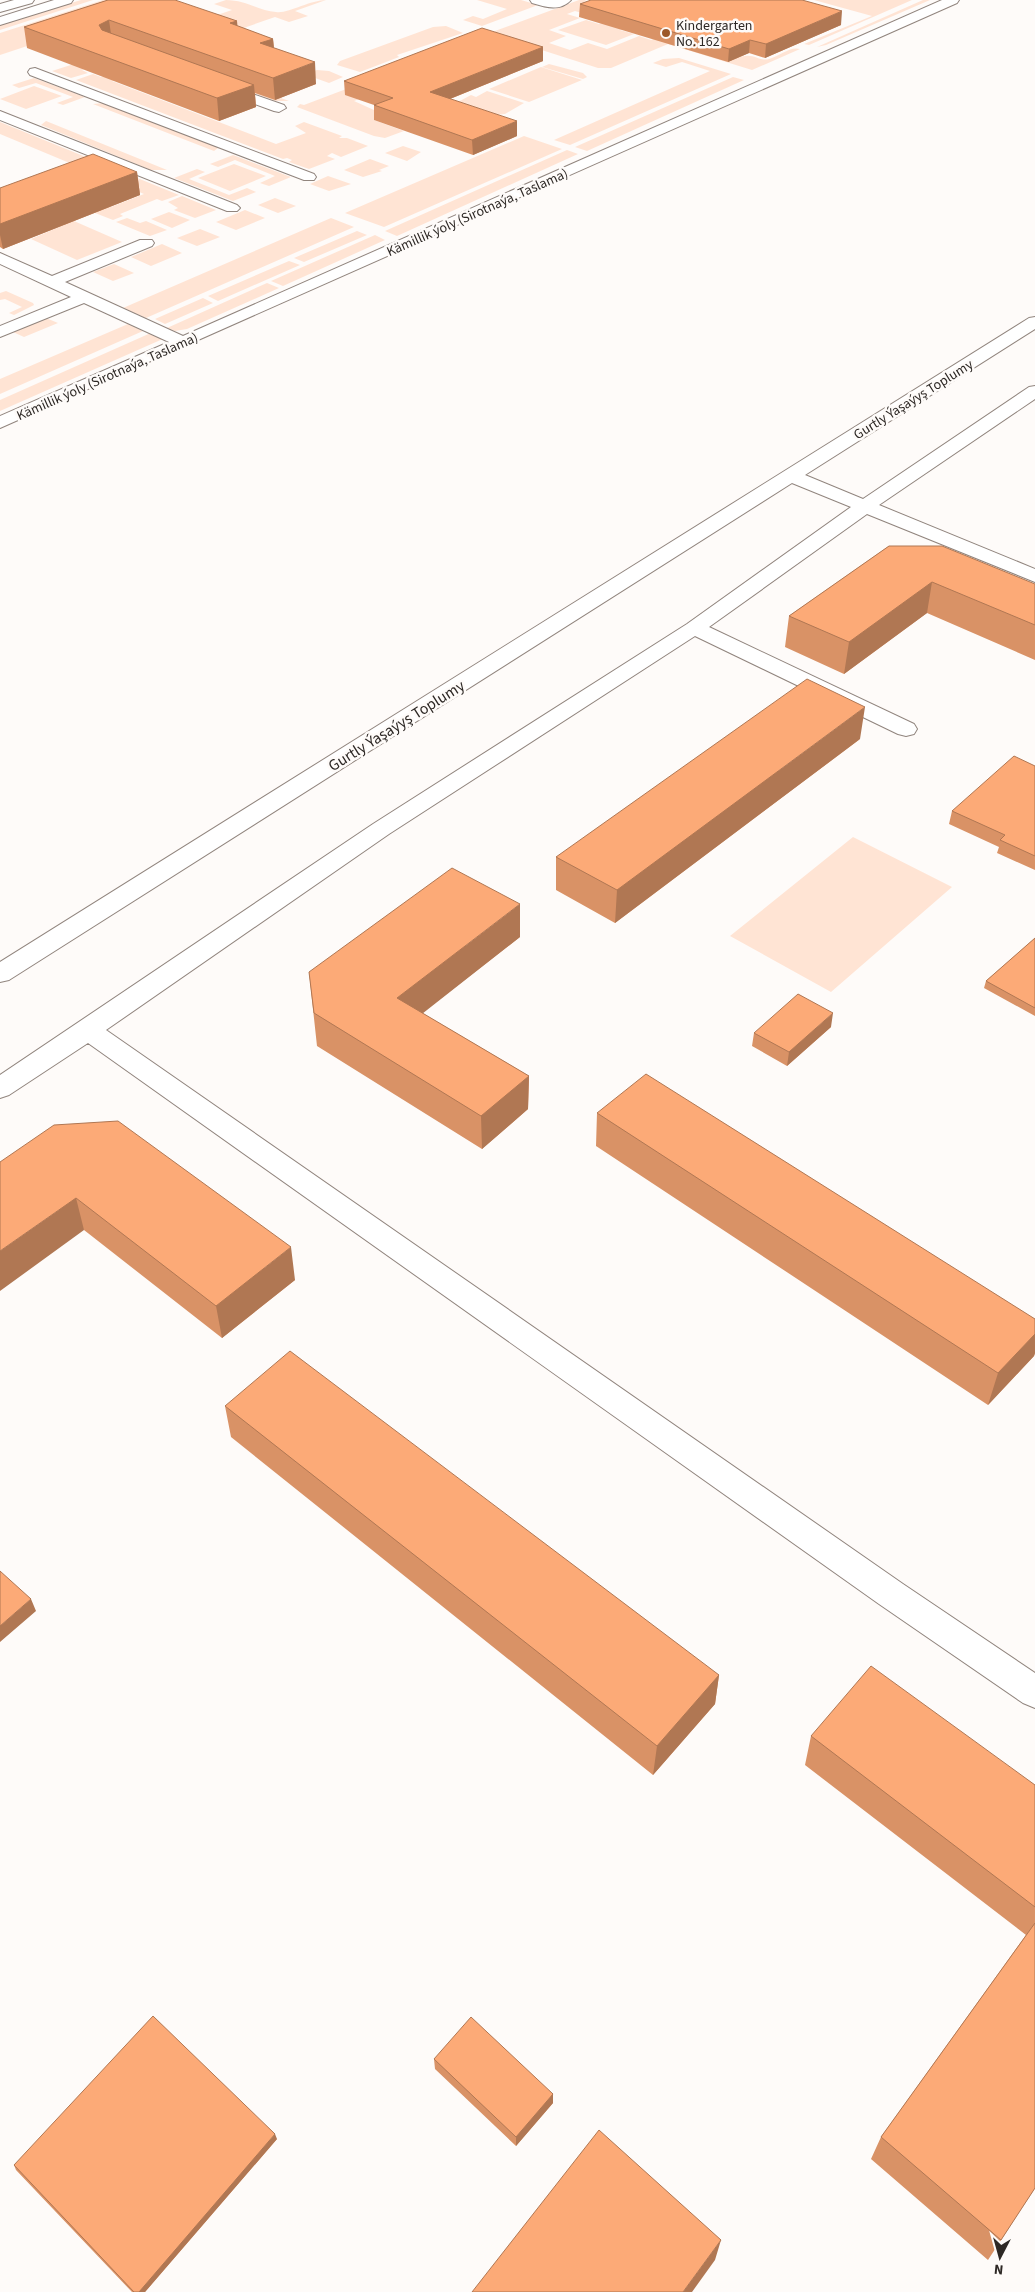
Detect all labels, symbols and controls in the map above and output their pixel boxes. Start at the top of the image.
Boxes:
place label: Kindergarten No. 162 [676,16,753,52]
marker: Kindergarten No. 162 [660,27,672,39]
street label: Kämillik ýoly (Sirotnaýa, Taslama) [383,164,571,262]
street label: Kämillik ýoly (Sirotnaýa, Taslama) [13,328,201,426]
street label: Gurtly Ýaşaýyş Toplumy [850,355,978,445]
street label: Gurtly Ýaşaýyş Toplumy [324,675,469,777]
north arrow [975,2232,1025,2282]
text: N [993,2259,1004,2279]

